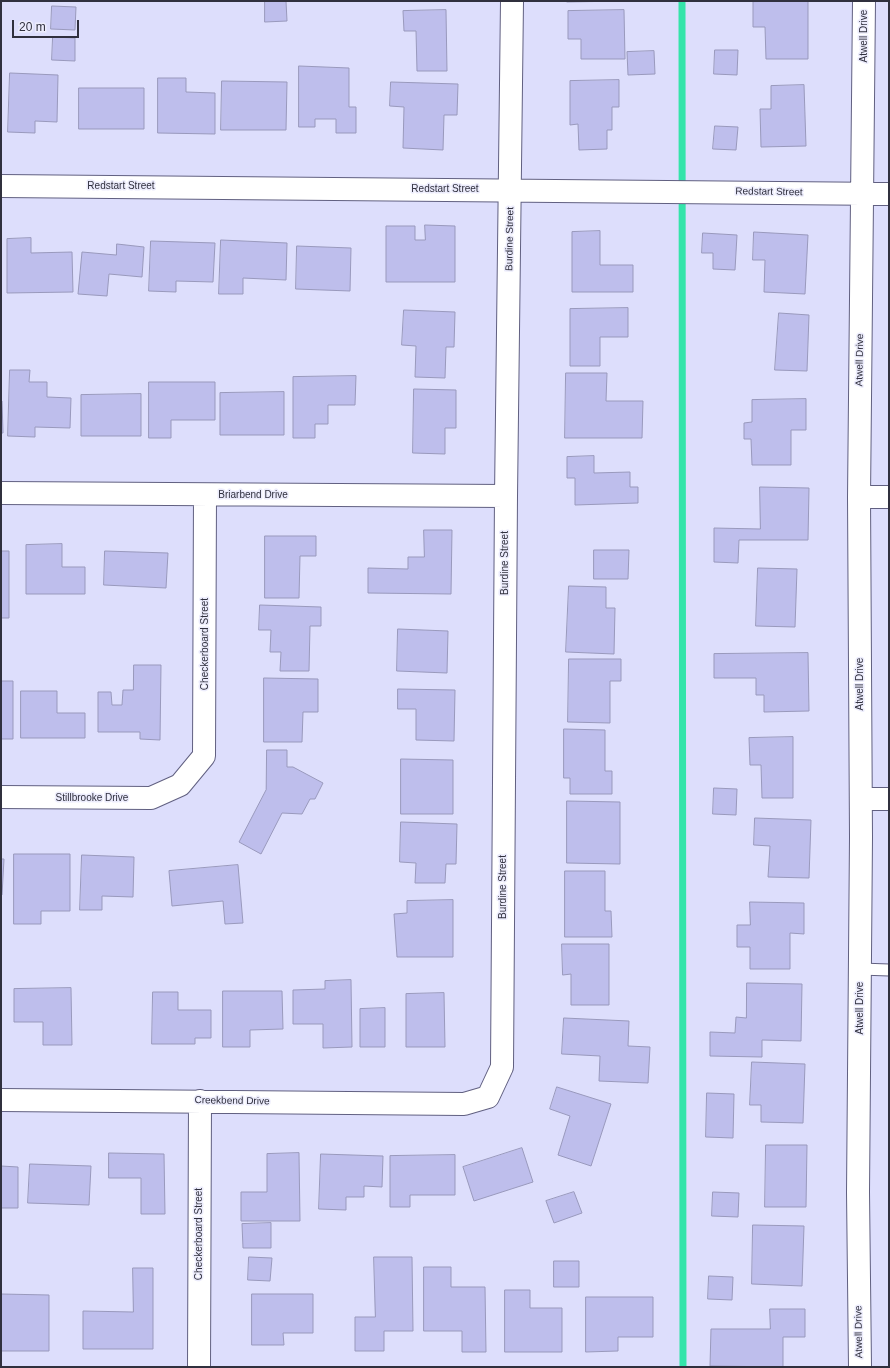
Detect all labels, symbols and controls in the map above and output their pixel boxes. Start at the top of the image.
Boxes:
street label: Atwell Drive [858,10,870,62]
scale bar [14,12,81,38]
text: 20 m [19,20,46,34]
street label: Redstart Street [87,180,155,192]
street label: Redstart Street [411,183,479,195]
street label: Redstart Street [735,185,803,199]
street label: Burdine Street [503,207,517,271]
street label: Atwell Drive [854,334,866,386]
street label: Briarbend Drive [218,489,288,501]
street label: Burdine Street [499,531,511,595]
street label: Checkerboard Street [199,598,211,690]
street label: Atwell Drive [854,658,866,710]
street label: Stillbrooke Drive [56,792,128,804]
street label: Burdine Street [497,855,509,919]
street label: Atwell Drive [854,982,866,1034]
street label: Creekbend Drive [194,1094,270,1108]
street label: Checkerboard Street [193,1188,205,1280]
street label: Atwell Drive [853,1306,865,1358]

